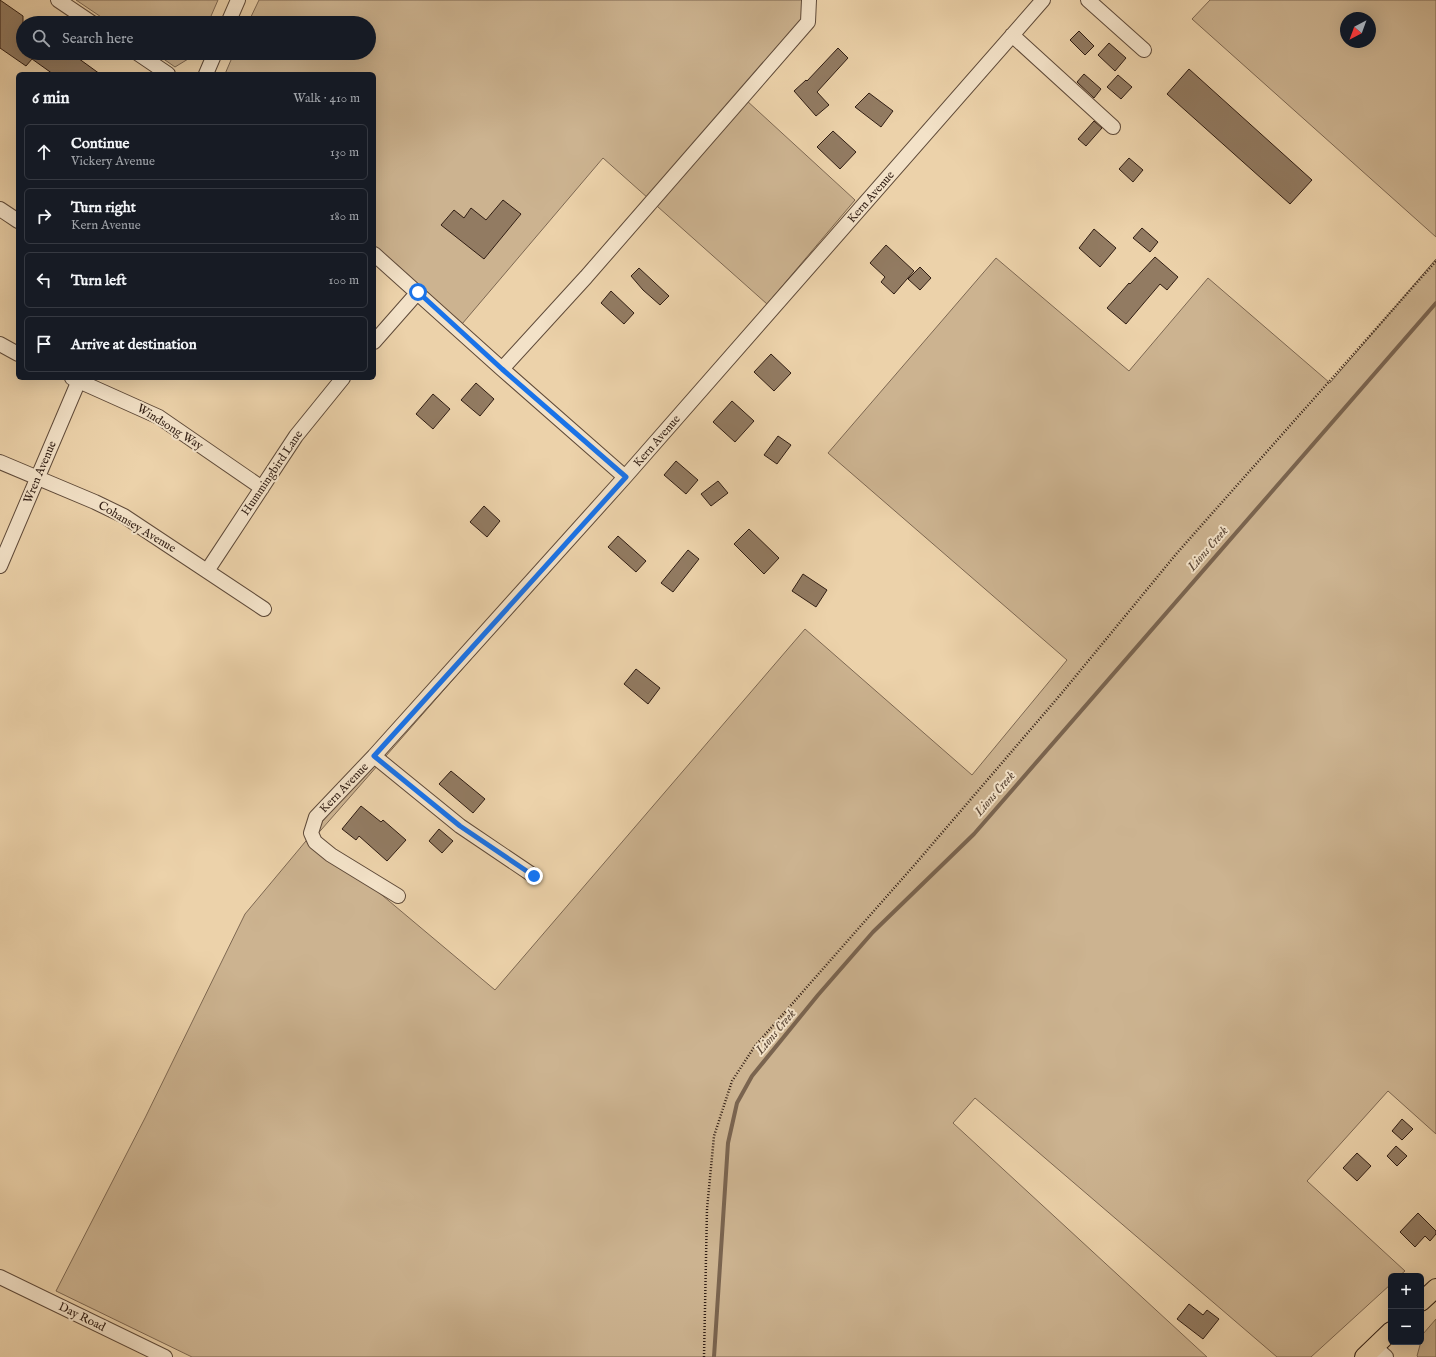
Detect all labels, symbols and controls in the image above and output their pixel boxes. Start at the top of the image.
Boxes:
north arrow [1340,12,1376,48]
search box [16,16,376,60]
icon: search [30,27,52,49]
text: Search here [62,29,133,48]
text: 6 min [32,88,70,109]
text: Walk · 410 m [293,90,360,107]
text: Continue [71,134,129,153]
icon: ahead [33,141,55,163]
text: 130 m [330,144,359,161]
text: Vickery Avenue [71,153,155,170]
street label: Kern Avenue [844,167,898,226]
text: Turn right [71,198,136,217]
icon: right [33,205,55,227]
text: 180 m [330,208,359,225]
text: Kern Avenue [71,217,141,234]
icon: left [33,269,55,291]
text: Turn left [71,271,127,290]
text: 100 m [329,272,359,289]
route start [409,283,427,301]
icon: arrive [33,333,55,355]
text: Arrive at destination [71,335,197,354]
street label: Windsong Way [134,401,206,453]
street label: Kern Avenue [630,411,684,470]
street label: Hummingbird Lane [238,427,306,518]
street label: Wren Avenue [20,438,60,505]
street label: Cohansey Avenue [95,498,179,556]
water label: Lions Creek [1183,522,1233,576]
street label: Kern Avenue [316,759,372,816]
water label: Lions Creek [970,767,1020,821]
route end [525,867,543,885]
water label: Lions Creek [752,1005,800,1059]
map controls [1388,1273,1424,1345]
button: + [1388,1273,1424,1309]
street label: Day Road [56,1299,108,1335]
button: − [1388,1309,1424,1345]

